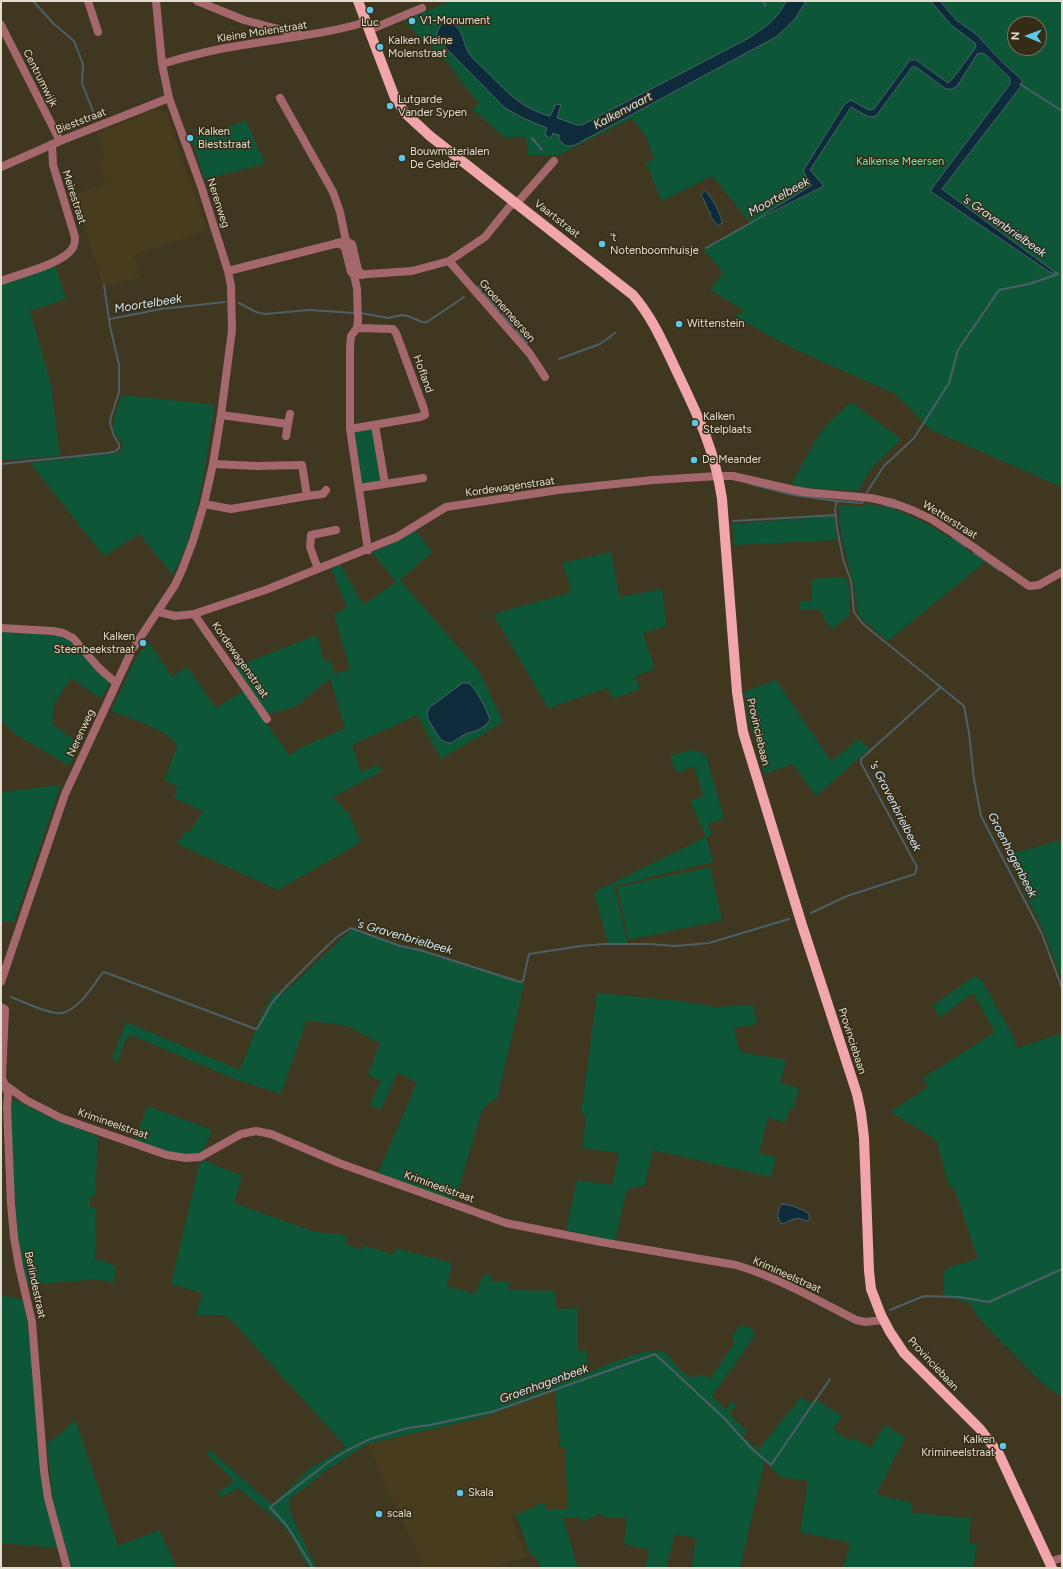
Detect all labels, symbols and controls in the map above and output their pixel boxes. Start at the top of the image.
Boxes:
marker: Luc [365,5,375,15]
place label: V1-Monument [420,14,490,28]
place label: Luc [361,16,379,30]
marker: V1-Monument [407,16,417,26]
north arrow [1007,16,1047,56]
street label: Kleine Molenstraat [216,18,308,46]
text: N [1009,31,1022,40]
place label: Kalken Kleine Molenstraat [388,34,453,60]
marker: Kalken Kleine Molenstraat [375,42,385,52]
street label: Centrumwijk [20,47,60,109]
water label: Kalkenvaart [591,89,655,133]
place label: Lutgarde Vander Sypen [398,93,467,119]
marker: Lutgarde Vander Sypen [385,101,395,111]
street label: Bieststraat [54,105,108,137]
place label: Kalken Bieststraat [198,125,251,151]
marker: Kalken Bieststraat [185,133,195,143]
place label: Bouwmaterialen De Gelder [410,145,489,171]
marker: Bouwmaterialen De Gelder [397,153,407,163]
park label: Kalkense Meersen [856,155,944,169]
street label: Meirestraat [59,168,89,226]
water label: Moortelbeek [746,174,812,220]
street label: Nerenweg [204,177,232,229]
water label: 's Gravenbrielbeek [959,191,1049,261]
street label: Vaartstraat [531,197,583,241]
place label: 't Notenboomhuisje [610,231,699,257]
marker: 't Notenboomhuisje [597,239,607,249]
street label: Groenemeersen [476,277,538,345]
water label: Moortelbeek [113,292,183,316]
place label: Wittenstein [687,317,744,331]
marker: Wittenstein [674,319,684,329]
street label: Hofland [410,353,436,395]
place label: Kalken Stelplaats [703,410,752,436]
marker: Kalken Stelplaats [690,418,700,428]
place label: De Meander [702,453,762,467]
marker: De Meander [689,455,699,465]
street label: Kordewagenstraat [464,474,556,500]
street label: Wetterstraat [920,498,980,542]
street label: Kordewagenstraat [209,619,271,701]
place label: Kalken Steenbeekstraat [54,630,135,656]
marker: Kalken Steenbeekstraat [138,638,148,648]
street label: Provinciebaan [744,697,772,767]
street label: Nerenweg [64,707,98,759]
water label: 's Gravenbrielbeek [866,758,924,854]
water label: Groenhagenbeek [984,810,1040,900]
water label: 's Gravenbrielbeek [354,916,454,958]
street label: Provinciebaan [835,1006,869,1076]
street label: Krimineelstraat [76,1106,150,1142]
street label: Krimineelstraat [402,1168,476,1206]
street label: Berlindestraat [21,1250,49,1320]
street label: Krimineelstraat [751,1254,823,1296]
street label: Provinciebaan [905,1334,961,1394]
water label: Groenhagenbeek [498,1361,590,1407]
place label: Kalken Krimineelstraat [921,1433,995,1459]
marker: Kalken Krimineelstraat [998,1441,1008,1451]
place label: Skala [468,1486,494,1500]
marker: Skala [455,1488,465,1498]
place label: scala [387,1507,412,1521]
marker: scala [374,1509,384,1519]

